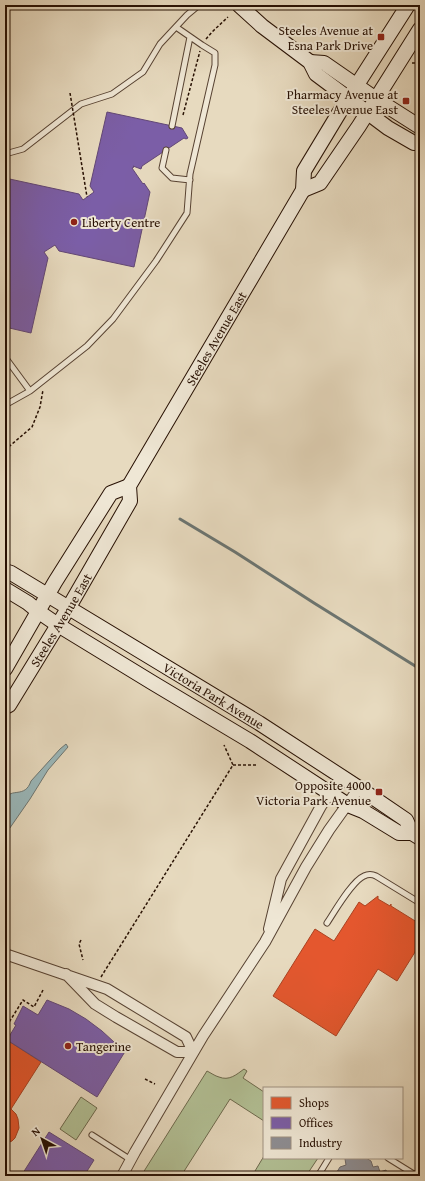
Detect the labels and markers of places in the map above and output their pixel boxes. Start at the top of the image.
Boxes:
place label: Steeles Avenue at Esna Park Drive [279,21,373,55]
marker: Steeles Avenue at Esna Park Drive [376,32,386,42]
place label: Pharmacy Avenue at Steeles Avenue East [287,85,398,119]
marker: Pharmacy Avenue at Steeles Avenue East [401,96,411,106]
place label: Liberty Centre [82,213,160,232]
marker: Liberty Centre [69,217,79,227]
place label: Opposite 4000 Victoria Park Avenue [256,776,371,810]
marker: Opposite 4000 Victoria Park Avenue [374,787,384,797]
place label: Tangerine [76,1037,131,1056]
marker: Tangerine [63,1041,73,1051]

